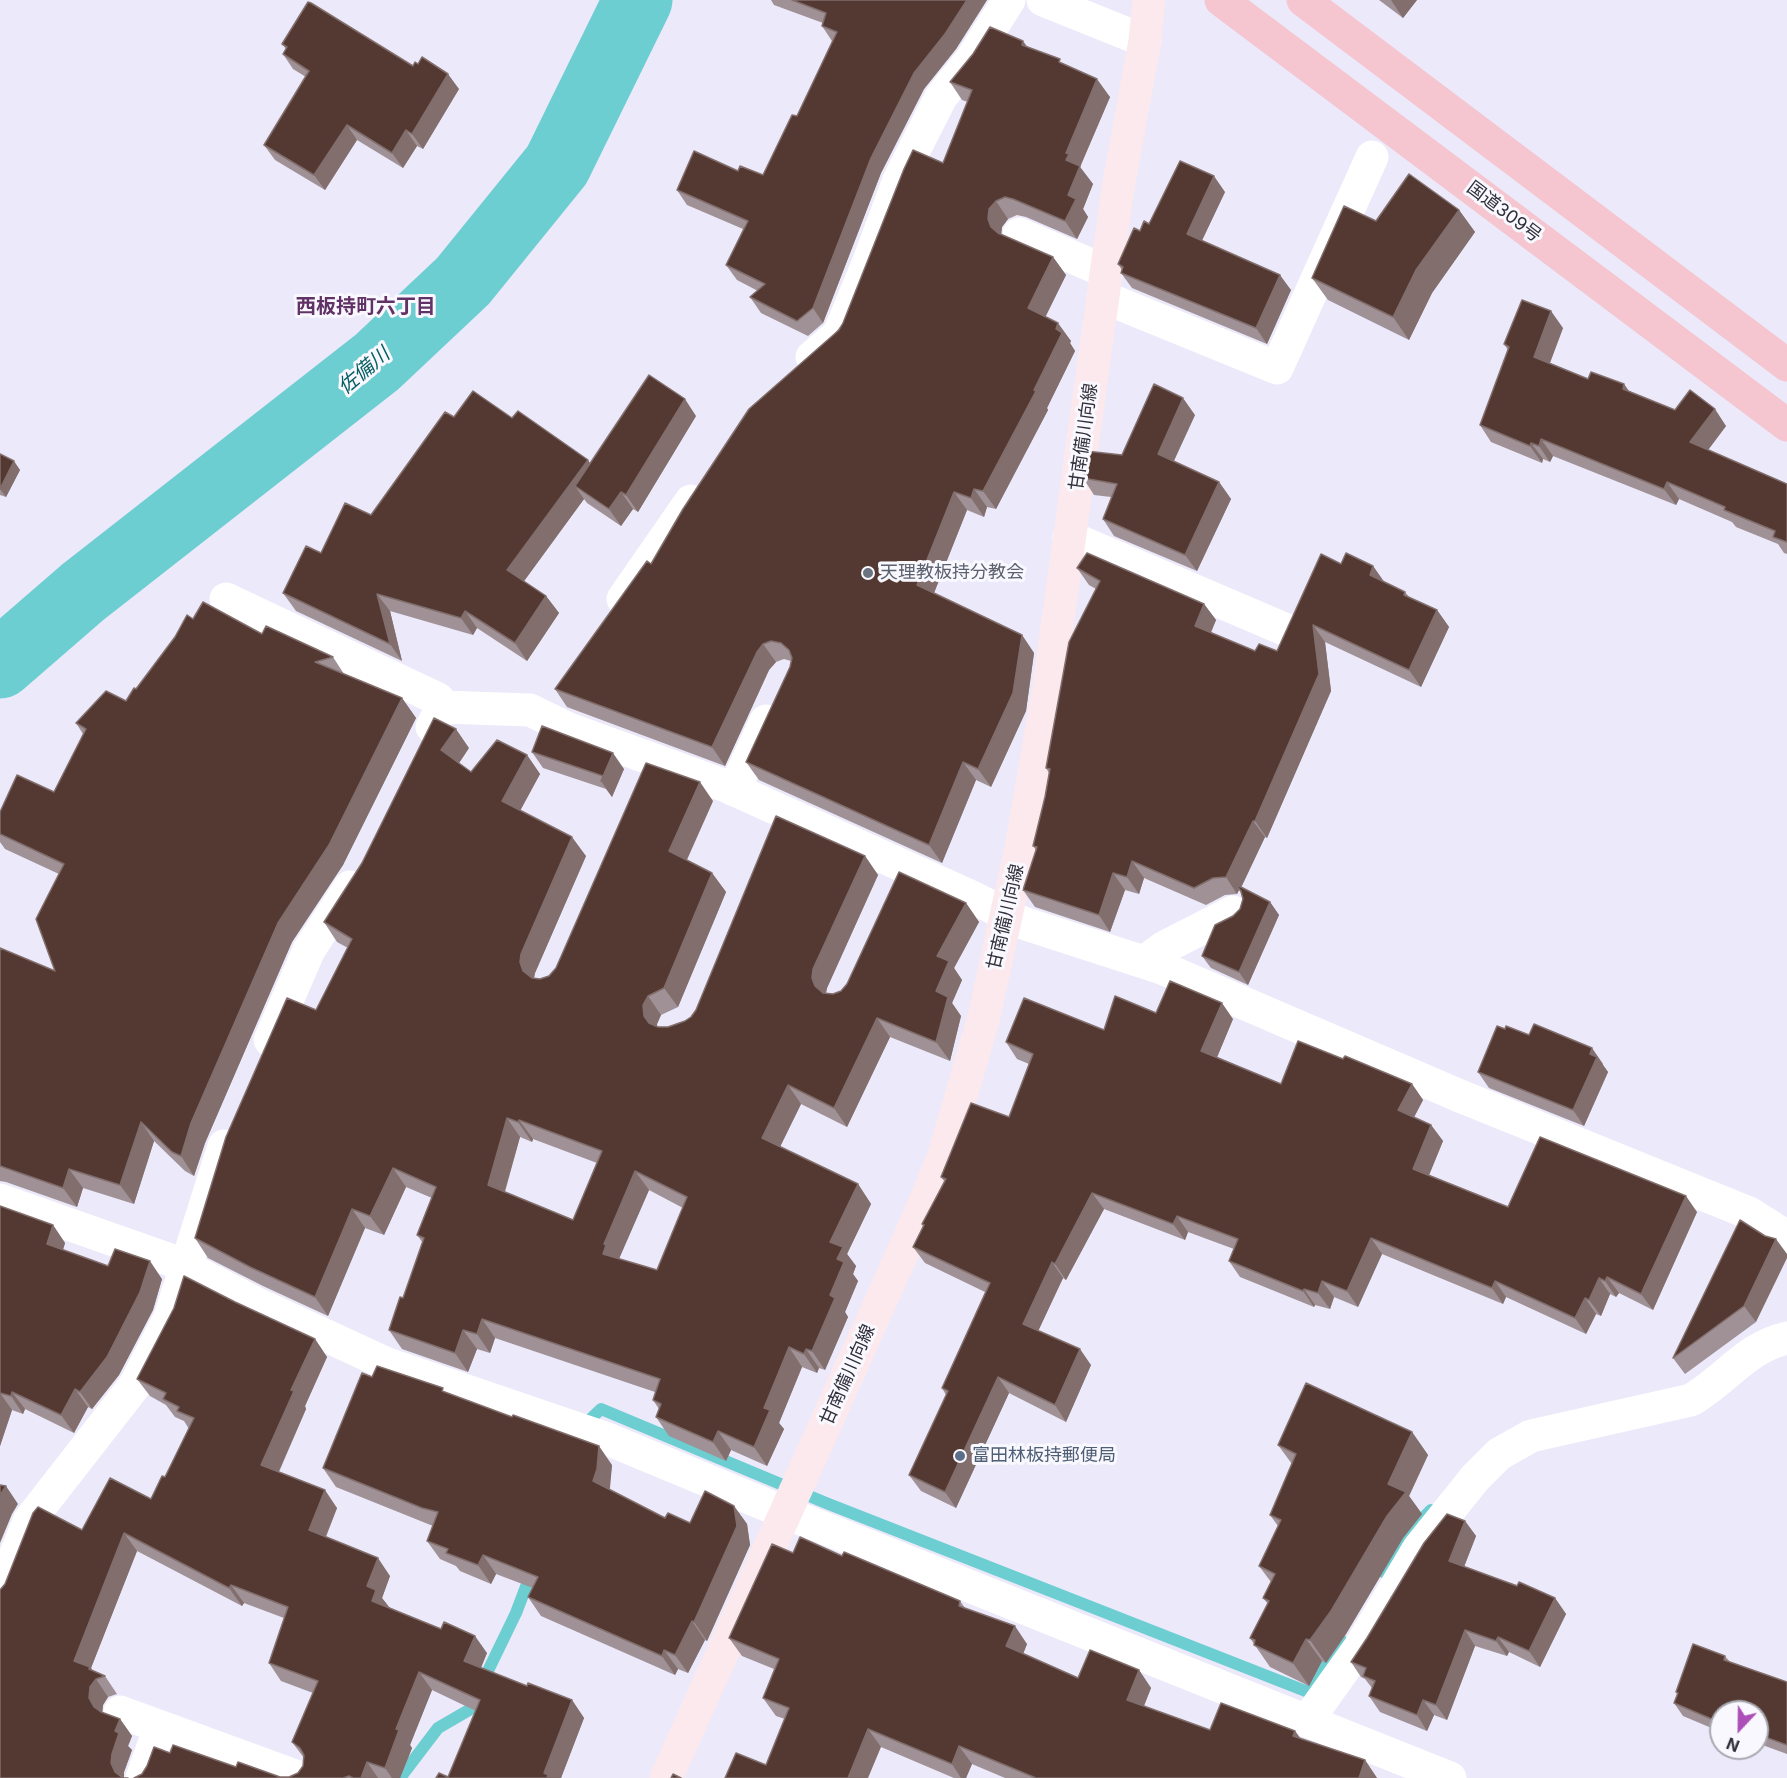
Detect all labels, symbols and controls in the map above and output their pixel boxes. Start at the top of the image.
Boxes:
street label: 国道309号 [1463,177,1545,247]
district label: 西板持町六丁目 [296,295,436,319]
water label: 佐備川 [333,343,395,399]
street label: 甘南備川向線 [1066,382,1102,492]
place label: 天理教板持分教会 [880,562,1024,584]
marker: 天理教板持分教会 [861,566,875,580]
street label: 甘南備川向線 [983,862,1029,972]
street label: 甘南備川向線 [816,1321,880,1429]
place label: 富田林板持郵便局 [972,1445,1116,1467]
marker: 富田林板持郵便局 [953,1449,967,1463]
north arrow [1709,1700,1769,1760]
text: N [1724,1733,1742,1756]

